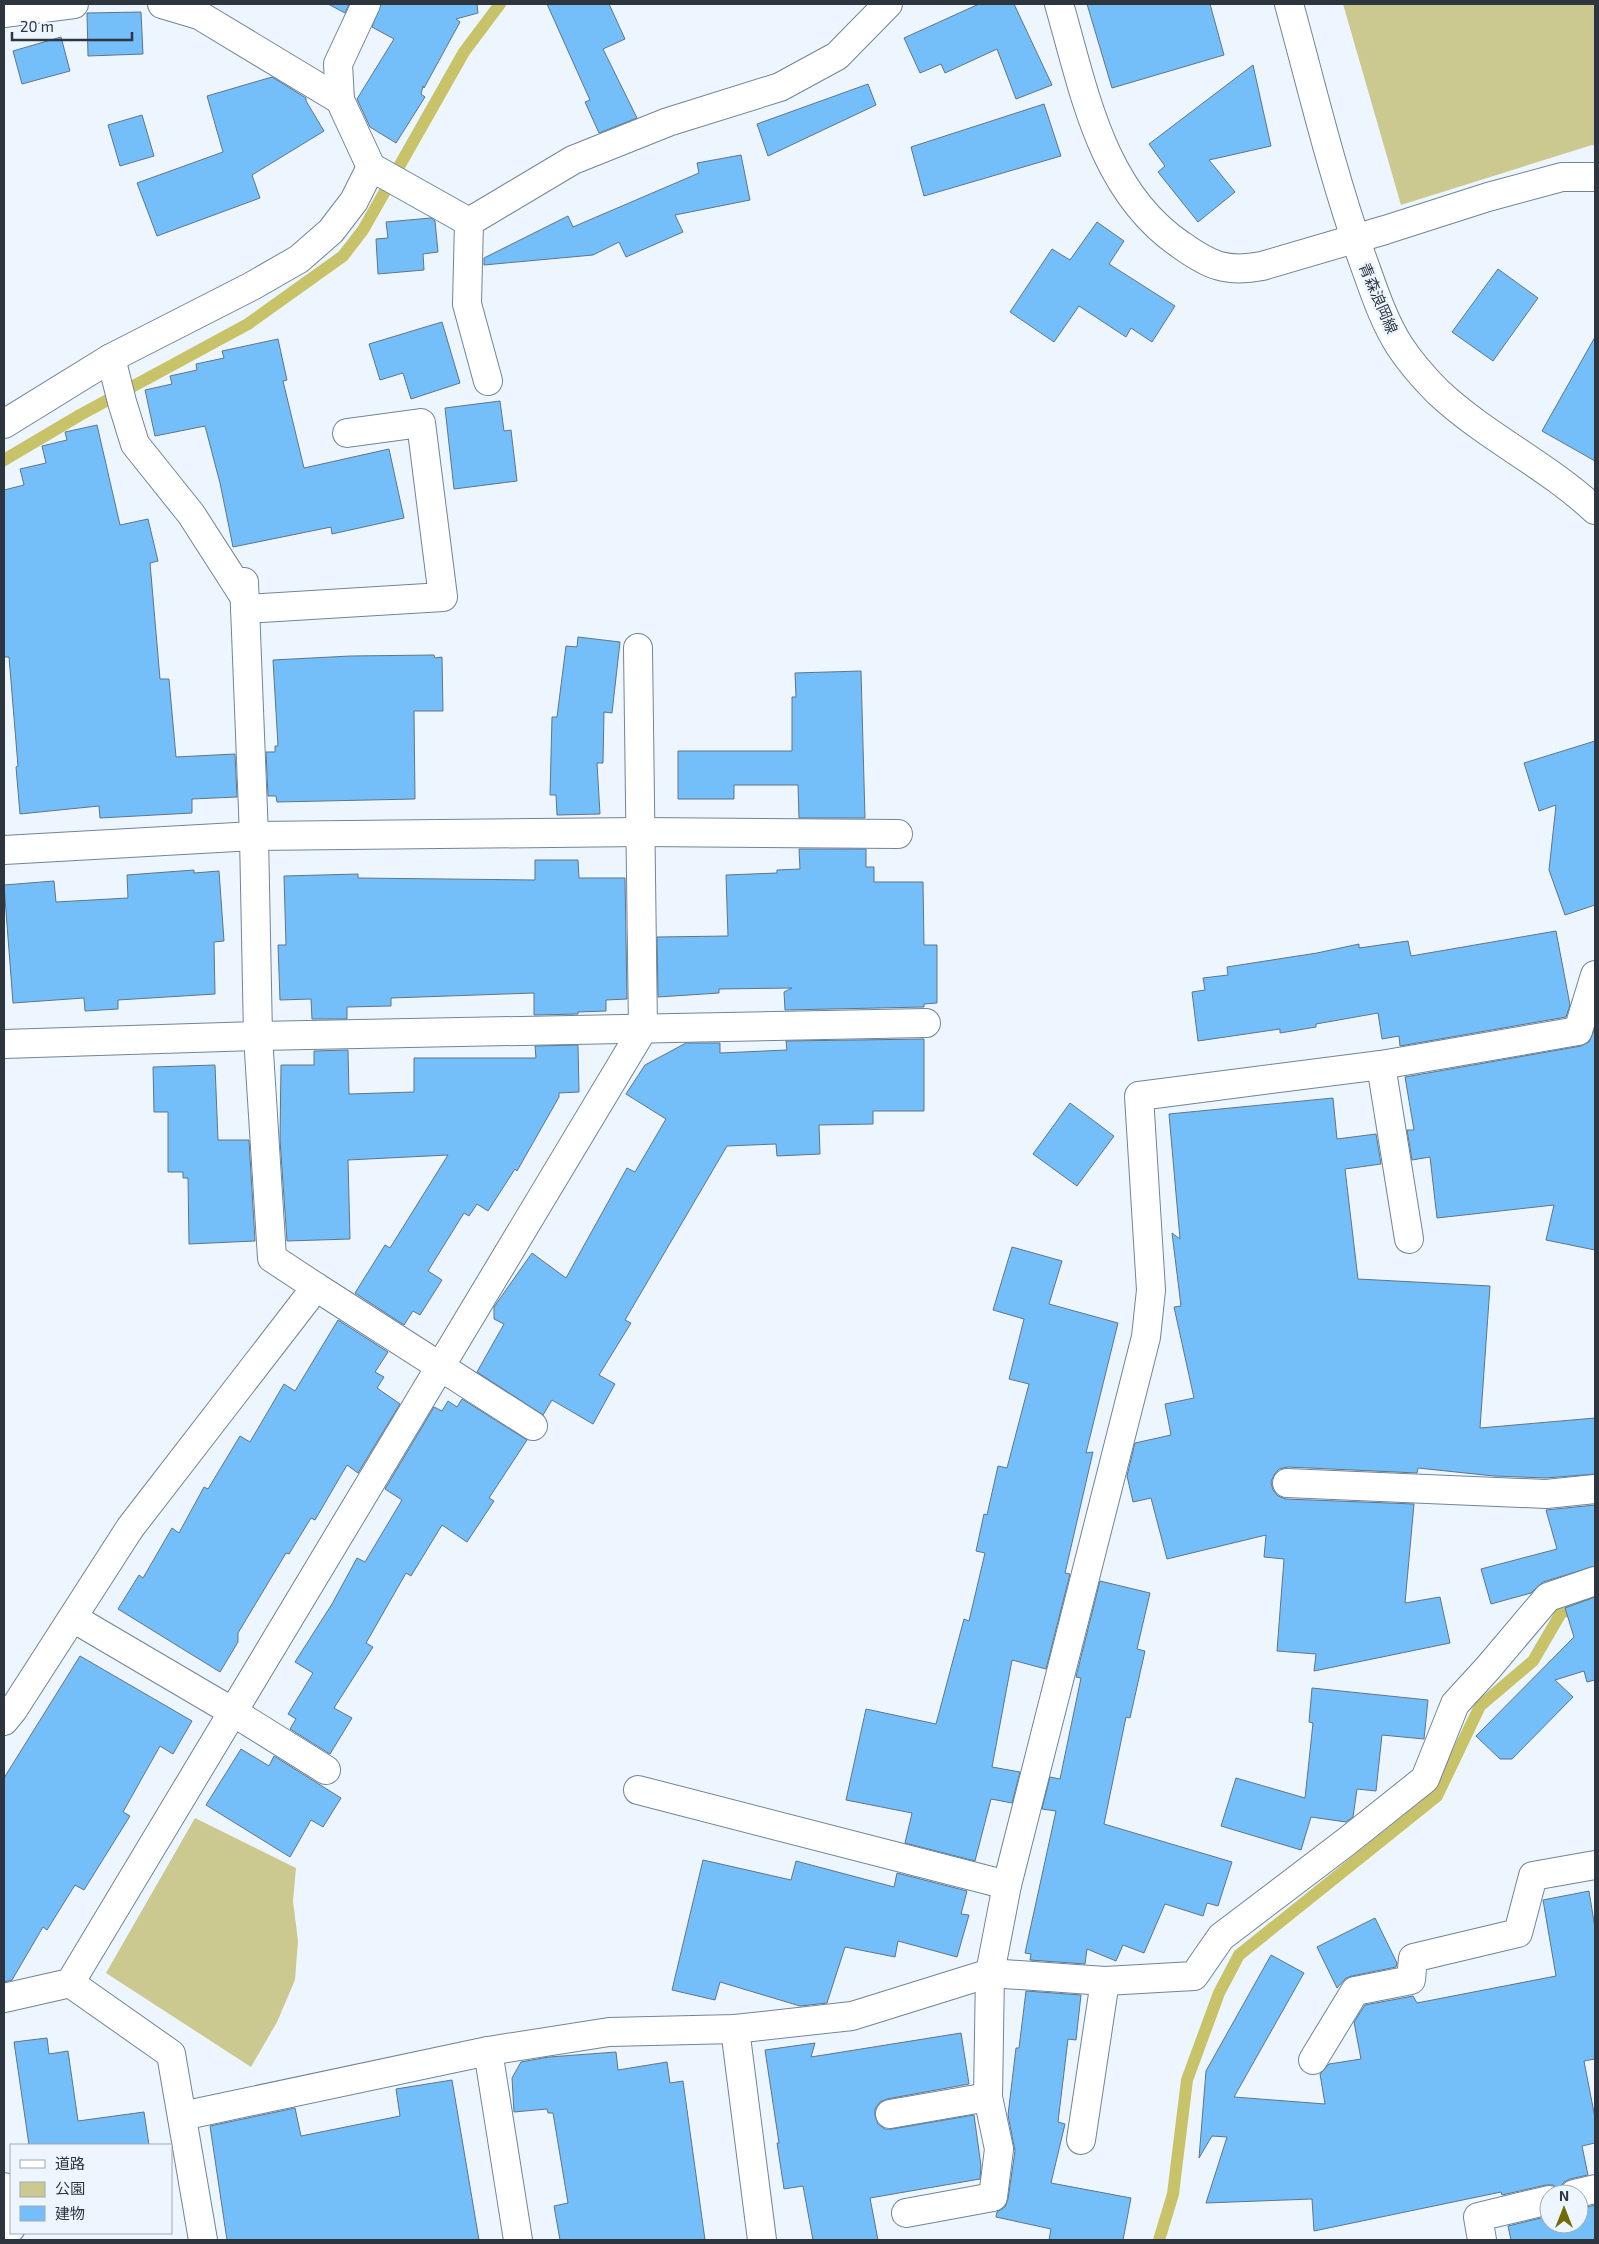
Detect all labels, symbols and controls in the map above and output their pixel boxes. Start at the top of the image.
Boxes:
scale bar [12,10,132,42]
text: 20 m [20,17,54,35]
street label: 青森浪岡線 [1356,260,1402,336]
legend [10,2144,172,2234]
text: 道路 [55,2154,85,2172]
text: 公園 [55,2179,85,2197]
north arrow [1539,2184,1589,2234]
text: N [1559,2187,1569,2204]
text: 建物 [55,2204,85,2222]

